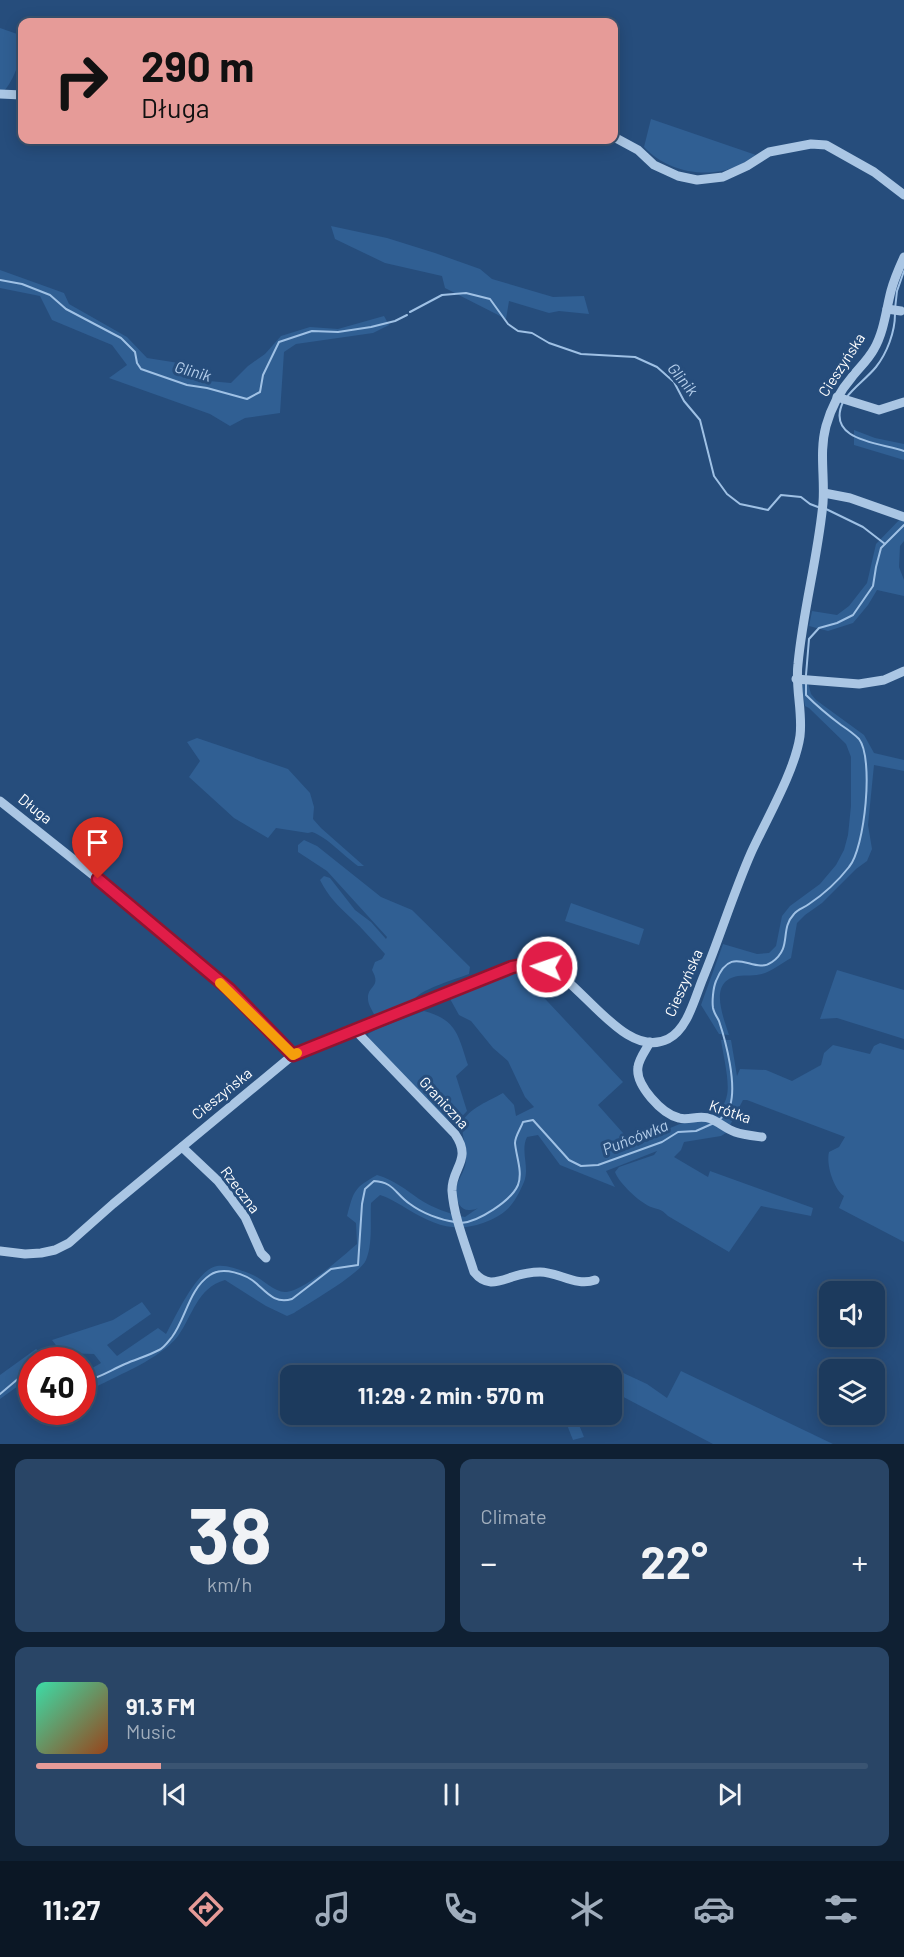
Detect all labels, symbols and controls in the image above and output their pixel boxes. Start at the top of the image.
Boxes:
text: 290 m [141,40,254,90]
icon: right [42,42,120,120]
text: Długa [141,91,210,123]
street label: Cieszyńska [814,329,868,400]
water label: Glinik [173,356,214,385]
water label: Glinik [664,358,703,399]
street label: Długa [15,789,56,827]
pin [72,817,123,879]
icon: arrive [81,826,114,859]
position arrow [515,935,579,999]
street label: Cieszyńska [660,946,706,1019]
street label: Cieszyńska [188,1064,255,1123]
street label: Graniczna [416,1073,473,1132]
street label: Krótka [707,1096,754,1127]
water label: Puńcówka [599,1115,670,1158]
street label: Rzeczna [217,1162,264,1216]
map controls [819,1281,885,1425]
button: sound [819,1281,885,1347]
speed limit sign: 40 [18,1347,96,1425]
button: layers [819,1359,885,1425]
text: 11:29 · 2 min · 570 m [358,1382,544,1408]
text: 38 [188,1486,272,1580]
text: Climate [481,1504,547,1528]
text: 22° [641,1534,708,1588]
text: − [481,1542,497,1582]
text: + [851,1542,868,1582]
text: km/h [207,1572,252,1596]
text: 91.3 FM [126,1693,195,1719]
text: Music [126,1719,176,1743]
icon: previous [158,1778,191,1811]
icon: pause [435,1778,468,1811]
icon: next [713,1778,746,1811]
icon: directions [185,1888,227,1930]
icon: music [312,1888,354,1930]
icon: phone [439,1888,481,1930]
icon: climate [566,1888,608,1930]
icon: car [693,1888,735,1930]
icon: filters [820,1888,862,1930]
text: 11:27 [42,1893,100,1925]

